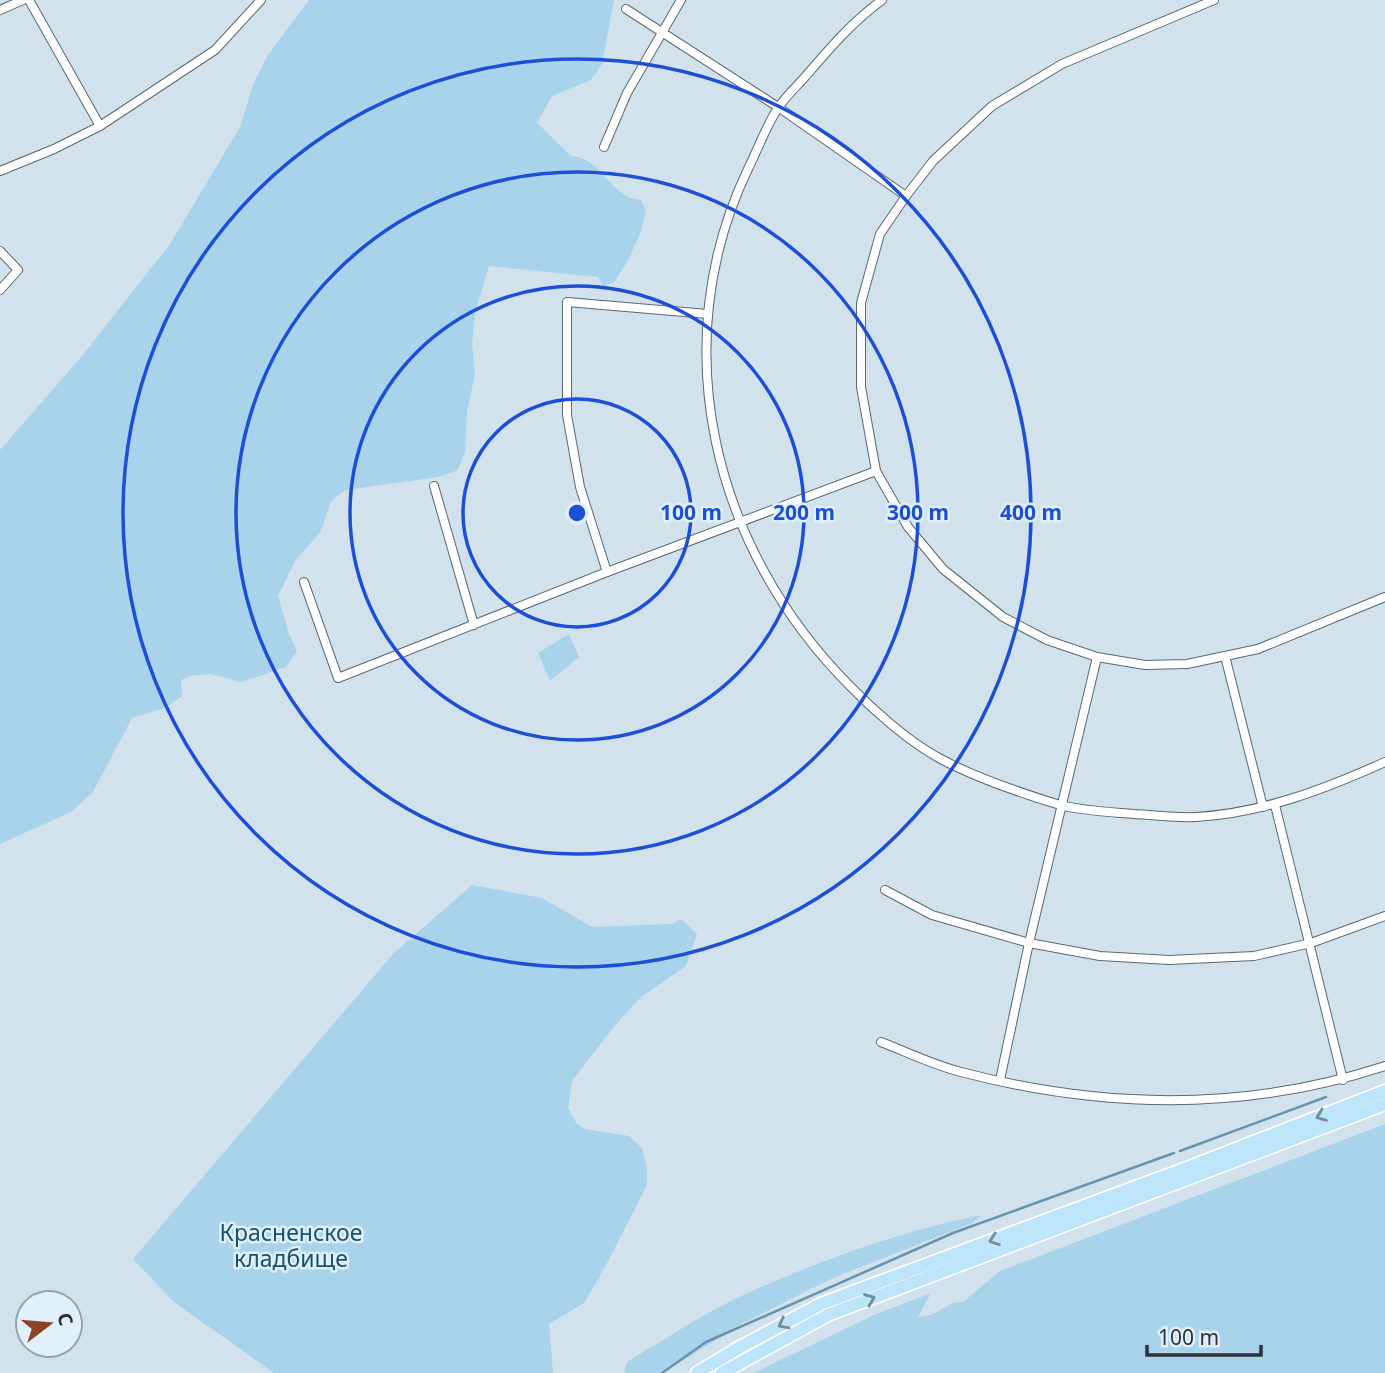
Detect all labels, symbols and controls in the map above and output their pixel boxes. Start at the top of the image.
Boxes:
text: 100 m [660,498,722,526]
text: 200 m [773,498,835,526]
text: 300 m [887,498,949,526]
text: 400 m [1000,498,1062,526]
centre of rings [565,501,589,525]
one-way arrow [1316,1107,1328,1121]
park label: Красненское кладбище [220,1216,362,1274]
one-way arrow [989,1231,1001,1245]
north arrow [14,1289,84,1359]
one-way arrow [864,1293,876,1307]
text: С [51,1310,80,1329]
scale bar [1147,1314,1261,1358]
one-way arrow [778,1316,790,1329]
text: 100 m [1158,1323,1219,1351]

